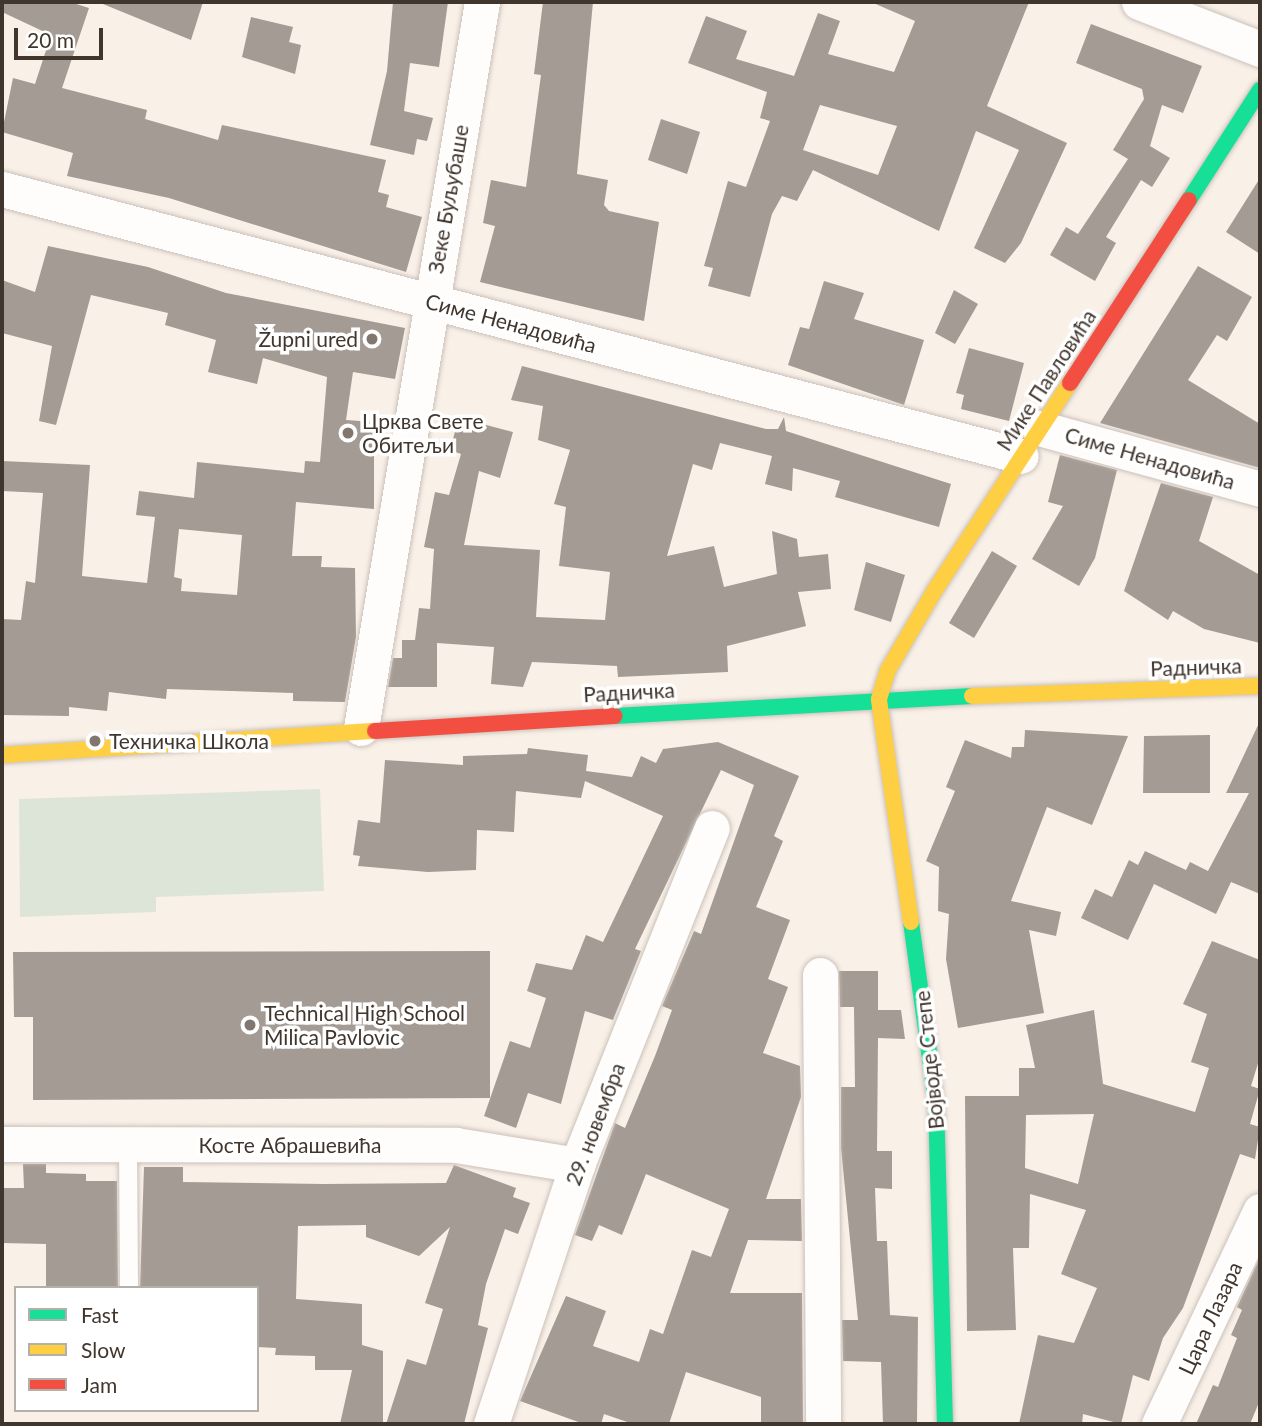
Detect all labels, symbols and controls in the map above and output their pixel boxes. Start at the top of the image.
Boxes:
scale bar [18,14,107,58]
text: 20 m [27,27,74,52]
street label: Зеке Буљубаше [422,123,474,275]
street label: Симе Ненадовића [423,288,599,358]
street label: Мике Павловића [991,305,1101,455]
place label: Župni ured [258,326,358,352]
marker: Župni ured [364,331,380,347]
place label: Црква Свете Обитељи [362,408,484,458]
street label: Симе Ненадовића [1062,422,1238,494]
marker: Црква Свете Обитељи [340,425,356,441]
street label: Радничка [1150,653,1242,681]
street label: Радничка [583,677,675,707]
place label: Техничка Школа [109,728,269,754]
marker: Техничка Школа [87,733,103,749]
street label: Војводе Степе [909,989,949,1131]
place label: Technical High School Milica Pavlovic [264,1000,465,1050]
marker: Technical High School Milica Pavlovic [242,1017,258,1033]
street label: 29. новембра [560,1059,630,1189]
street label: Косте Абрашевића [198,1132,382,1158]
street label: Цара Лазара [1173,1258,1247,1378]
legend [14,1286,259,1412]
text: Fast [81,1302,118,1327]
text: Slow [81,1337,125,1362]
text: Jam [81,1372,117,1397]

